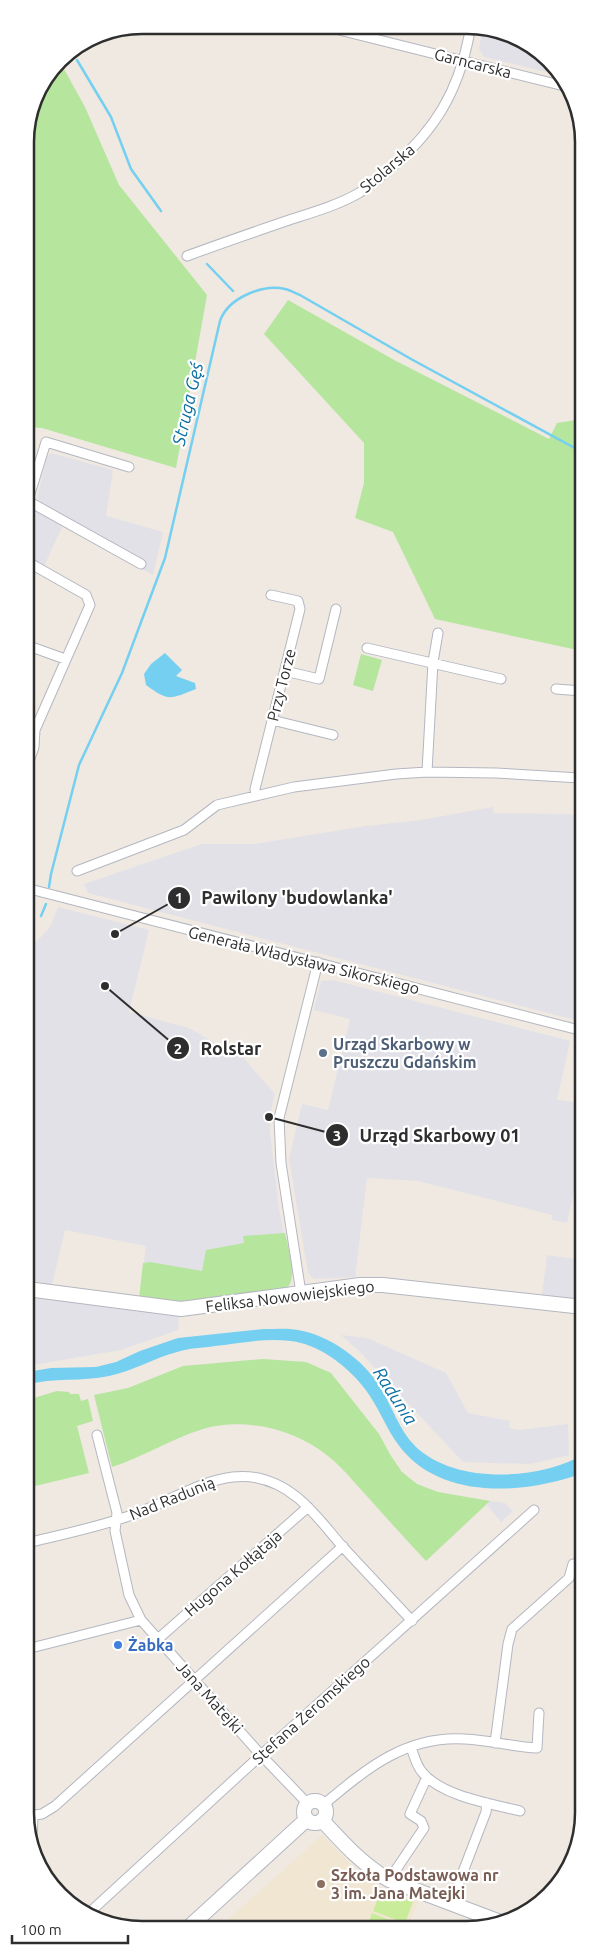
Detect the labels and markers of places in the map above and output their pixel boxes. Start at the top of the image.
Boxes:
callout: Pawilony 'budowlanka' [166,881,403,914]
callout: Rolstar [166,1032,272,1065]
place label: Urząd Skarbowy w Pruszczu Gdańskim [333,1035,476,1071]
marker: Urząd Skarbowy w Pruszczu Gdańskim [317,1047,329,1059]
callout: Urząd Skarbowy 01 [325,1119,531,1152]
place label: Żabka [128,1636,174,1654]
marker: Żabka [112,1639,124,1651]
place label: Szkoła Podstawowa nr 3 im. Jana Matejki [331,1866,499,1902]
marker: Szkoła Podstawowa nr 3 im. Jana Matejki [315,1878,327,1890]

